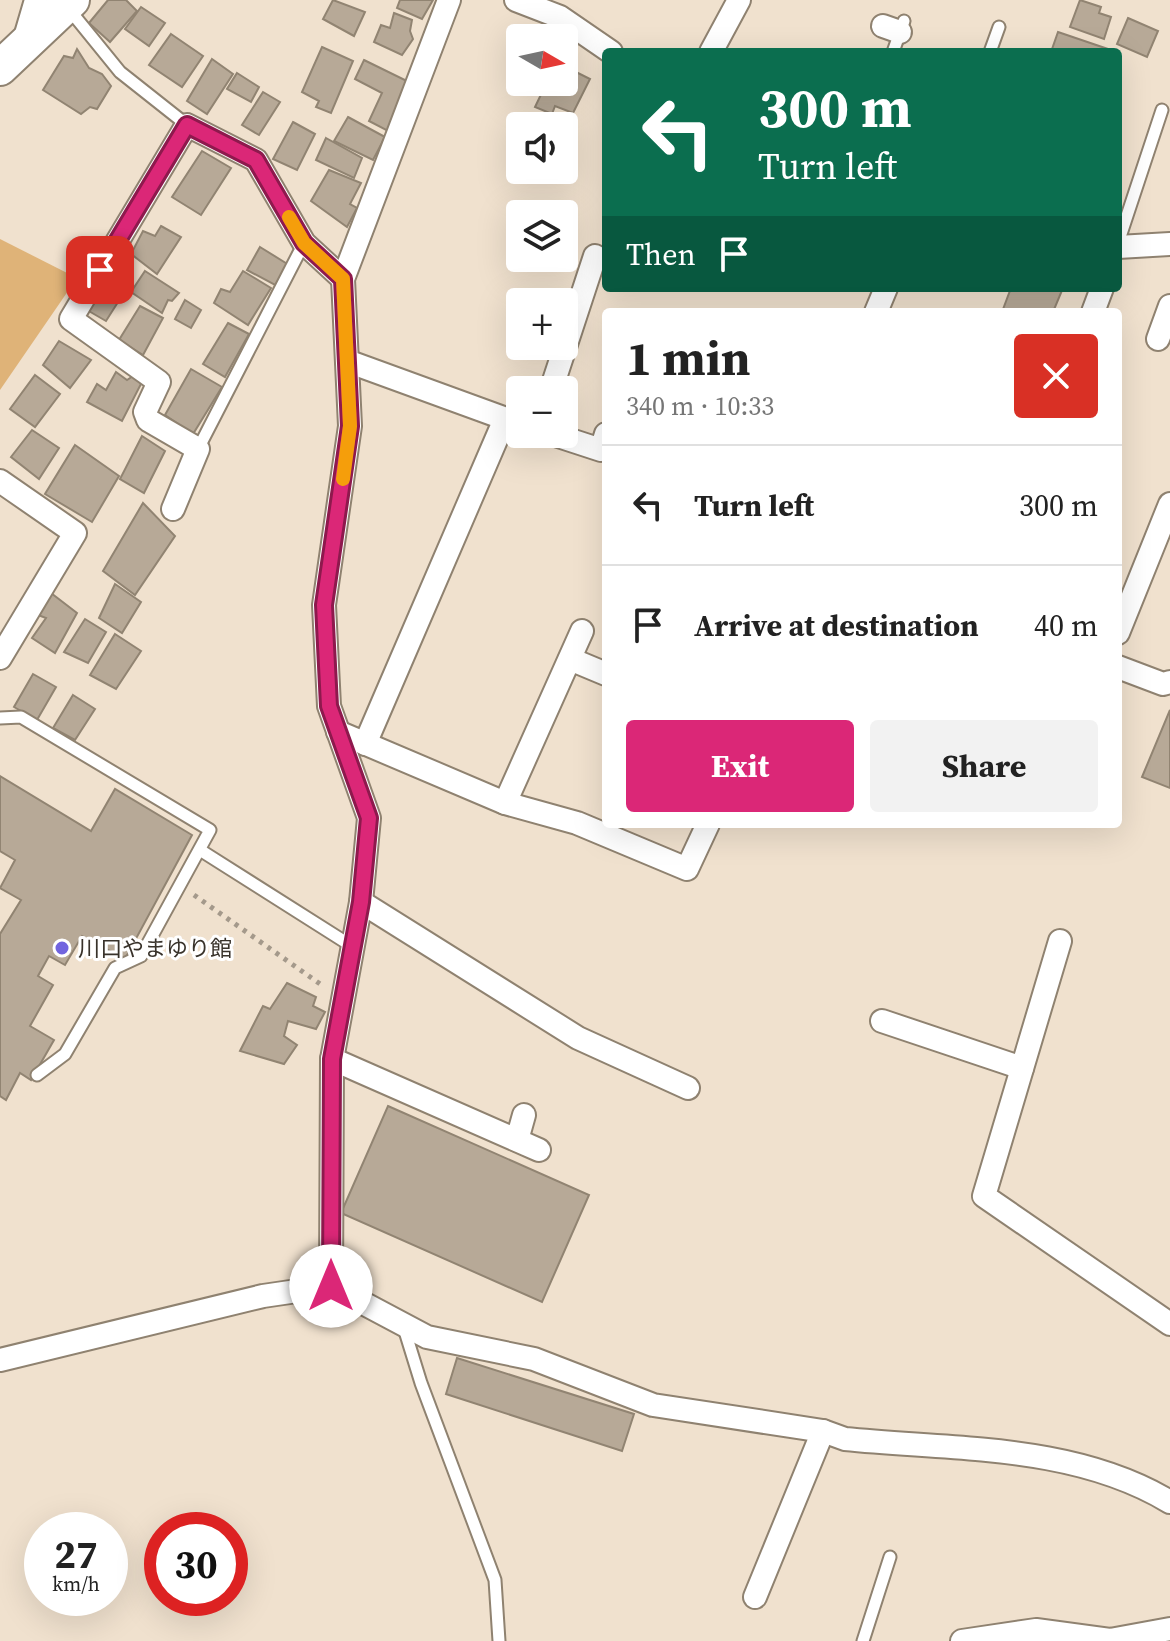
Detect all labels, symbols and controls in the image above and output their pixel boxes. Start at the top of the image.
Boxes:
north arrow [506,24,578,96]
map controls [506,24,578,448]
text: 300 m [758,69,912,146]
icon: left [626,80,730,184]
button: sound [506,112,578,184]
text: Turn left [758,142,897,191]
button: layers [506,200,578,272]
icon: arrive [712,232,756,276]
text: Then [626,234,696,275]
pin [66,236,134,304]
icon: arrive [78,248,122,292]
button: + [506,288,578,360]
text: 1 min [626,325,751,391]
button: close [1014,334,1098,418]
button: − [506,376,578,448]
text: 340 m · 10:33 [626,388,774,424]
icon: left [626,483,670,527]
text: Turn left [694,485,814,526]
text: 300 m [1019,485,1098,526]
icon: arrive [626,603,670,647]
text: Arrive at destination [694,605,979,646]
text: 40 m [1034,605,1098,646]
button: Exit [626,720,854,812]
button: Share [870,720,1098,812]
place label: 川口やまゆり館 [78,933,232,963]
marker: 川口やまゆり館 [53,939,71,957]
position arrow [289,1244,373,1328]
speed limit sign: 30 [144,1512,248,1616]
text: 27 [54,1527,98,1581]
text: km/h [52,1570,100,1598]

